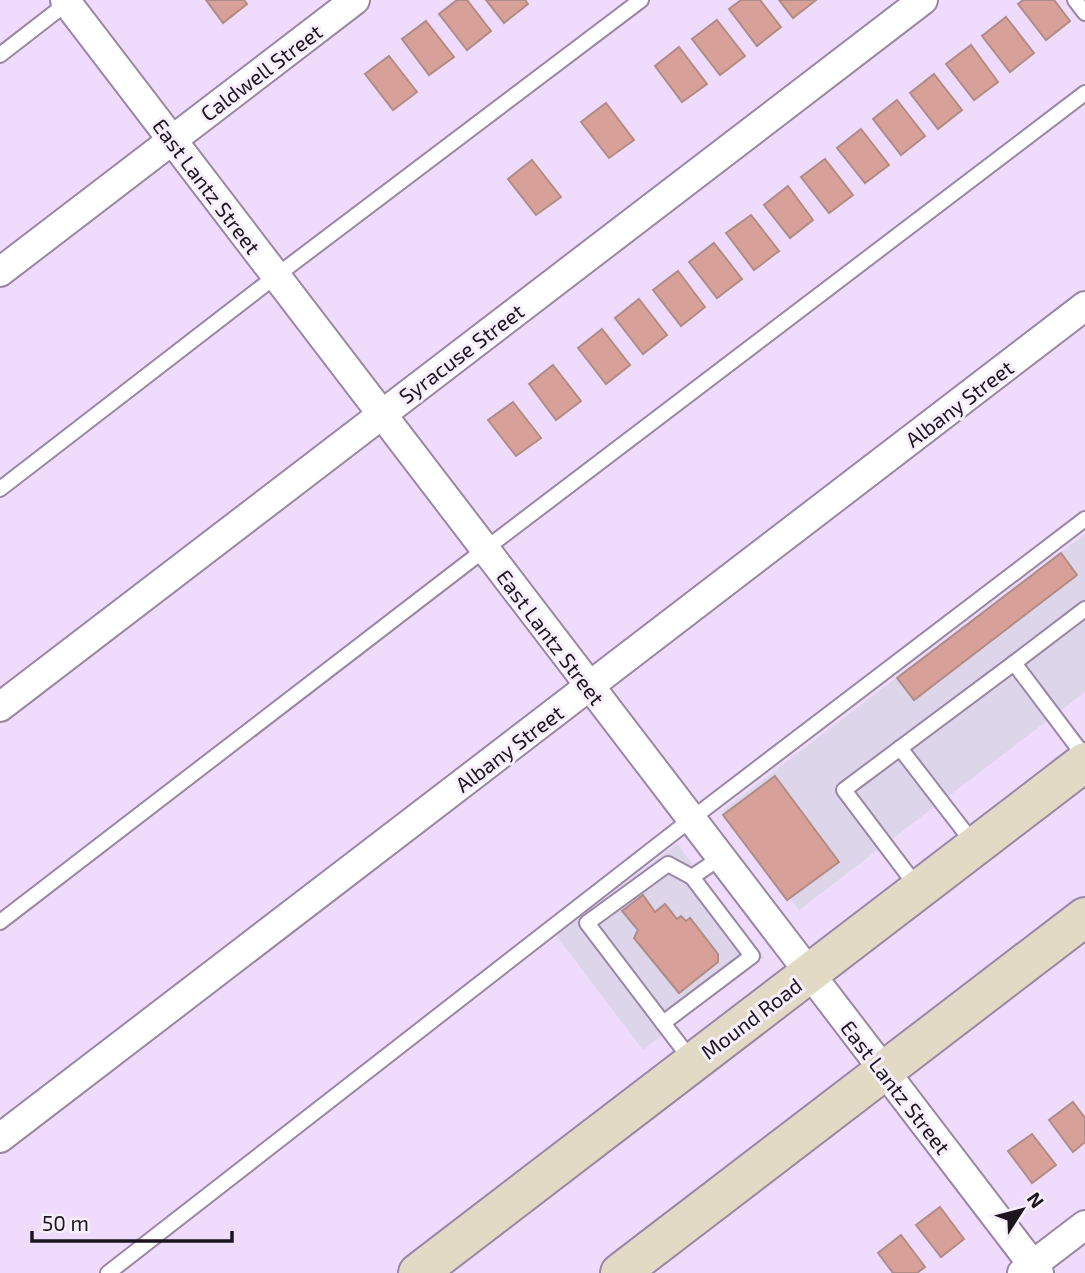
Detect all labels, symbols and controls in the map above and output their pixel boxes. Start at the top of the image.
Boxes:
street label: Caldwell Street [195,18,327,126]
street label: East Lantz Street [148,113,266,259]
street label: Syracuse Street [394,298,528,408]
street label: Albany Street [900,354,1018,452]
street label: East Lantz Street [492,564,610,710]
street label: Albany Street [450,699,568,797]
street label: Mound Road [696,972,806,1064]
street label: East Lantz Street [836,1015,956,1159]
north arrow [987,1175,1057,1245]
text: N [1023,1187,1049,1212]
scale bar [32,1200,231,1244]
text: 50 m [42,1210,89,1235]

